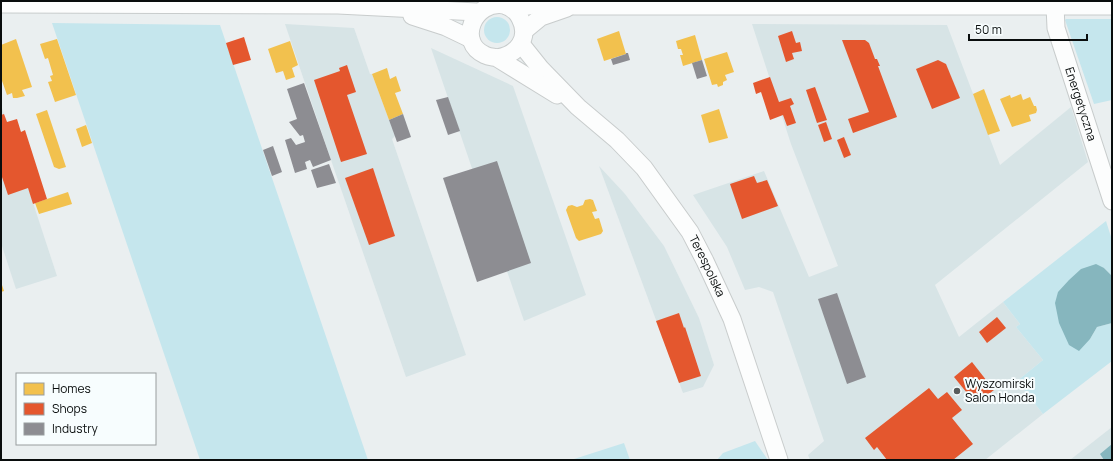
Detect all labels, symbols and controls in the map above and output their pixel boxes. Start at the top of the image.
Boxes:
scale bar [969,16,1087,42]
text: 50 m [975,21,1002,38]
street label: Energetyczna [1061,65,1101,143]
street label: Terespolska [685,232,730,300]
legend [16,373,156,445]
place label: Wyszomirski Salon Honda [965,375,1035,406]
text: Homes [52,380,91,397]
marker: Wyszomirski Salon Honda [952,386,962,396]
text: Shops [52,400,87,417]
text: Industry [52,420,98,437]

